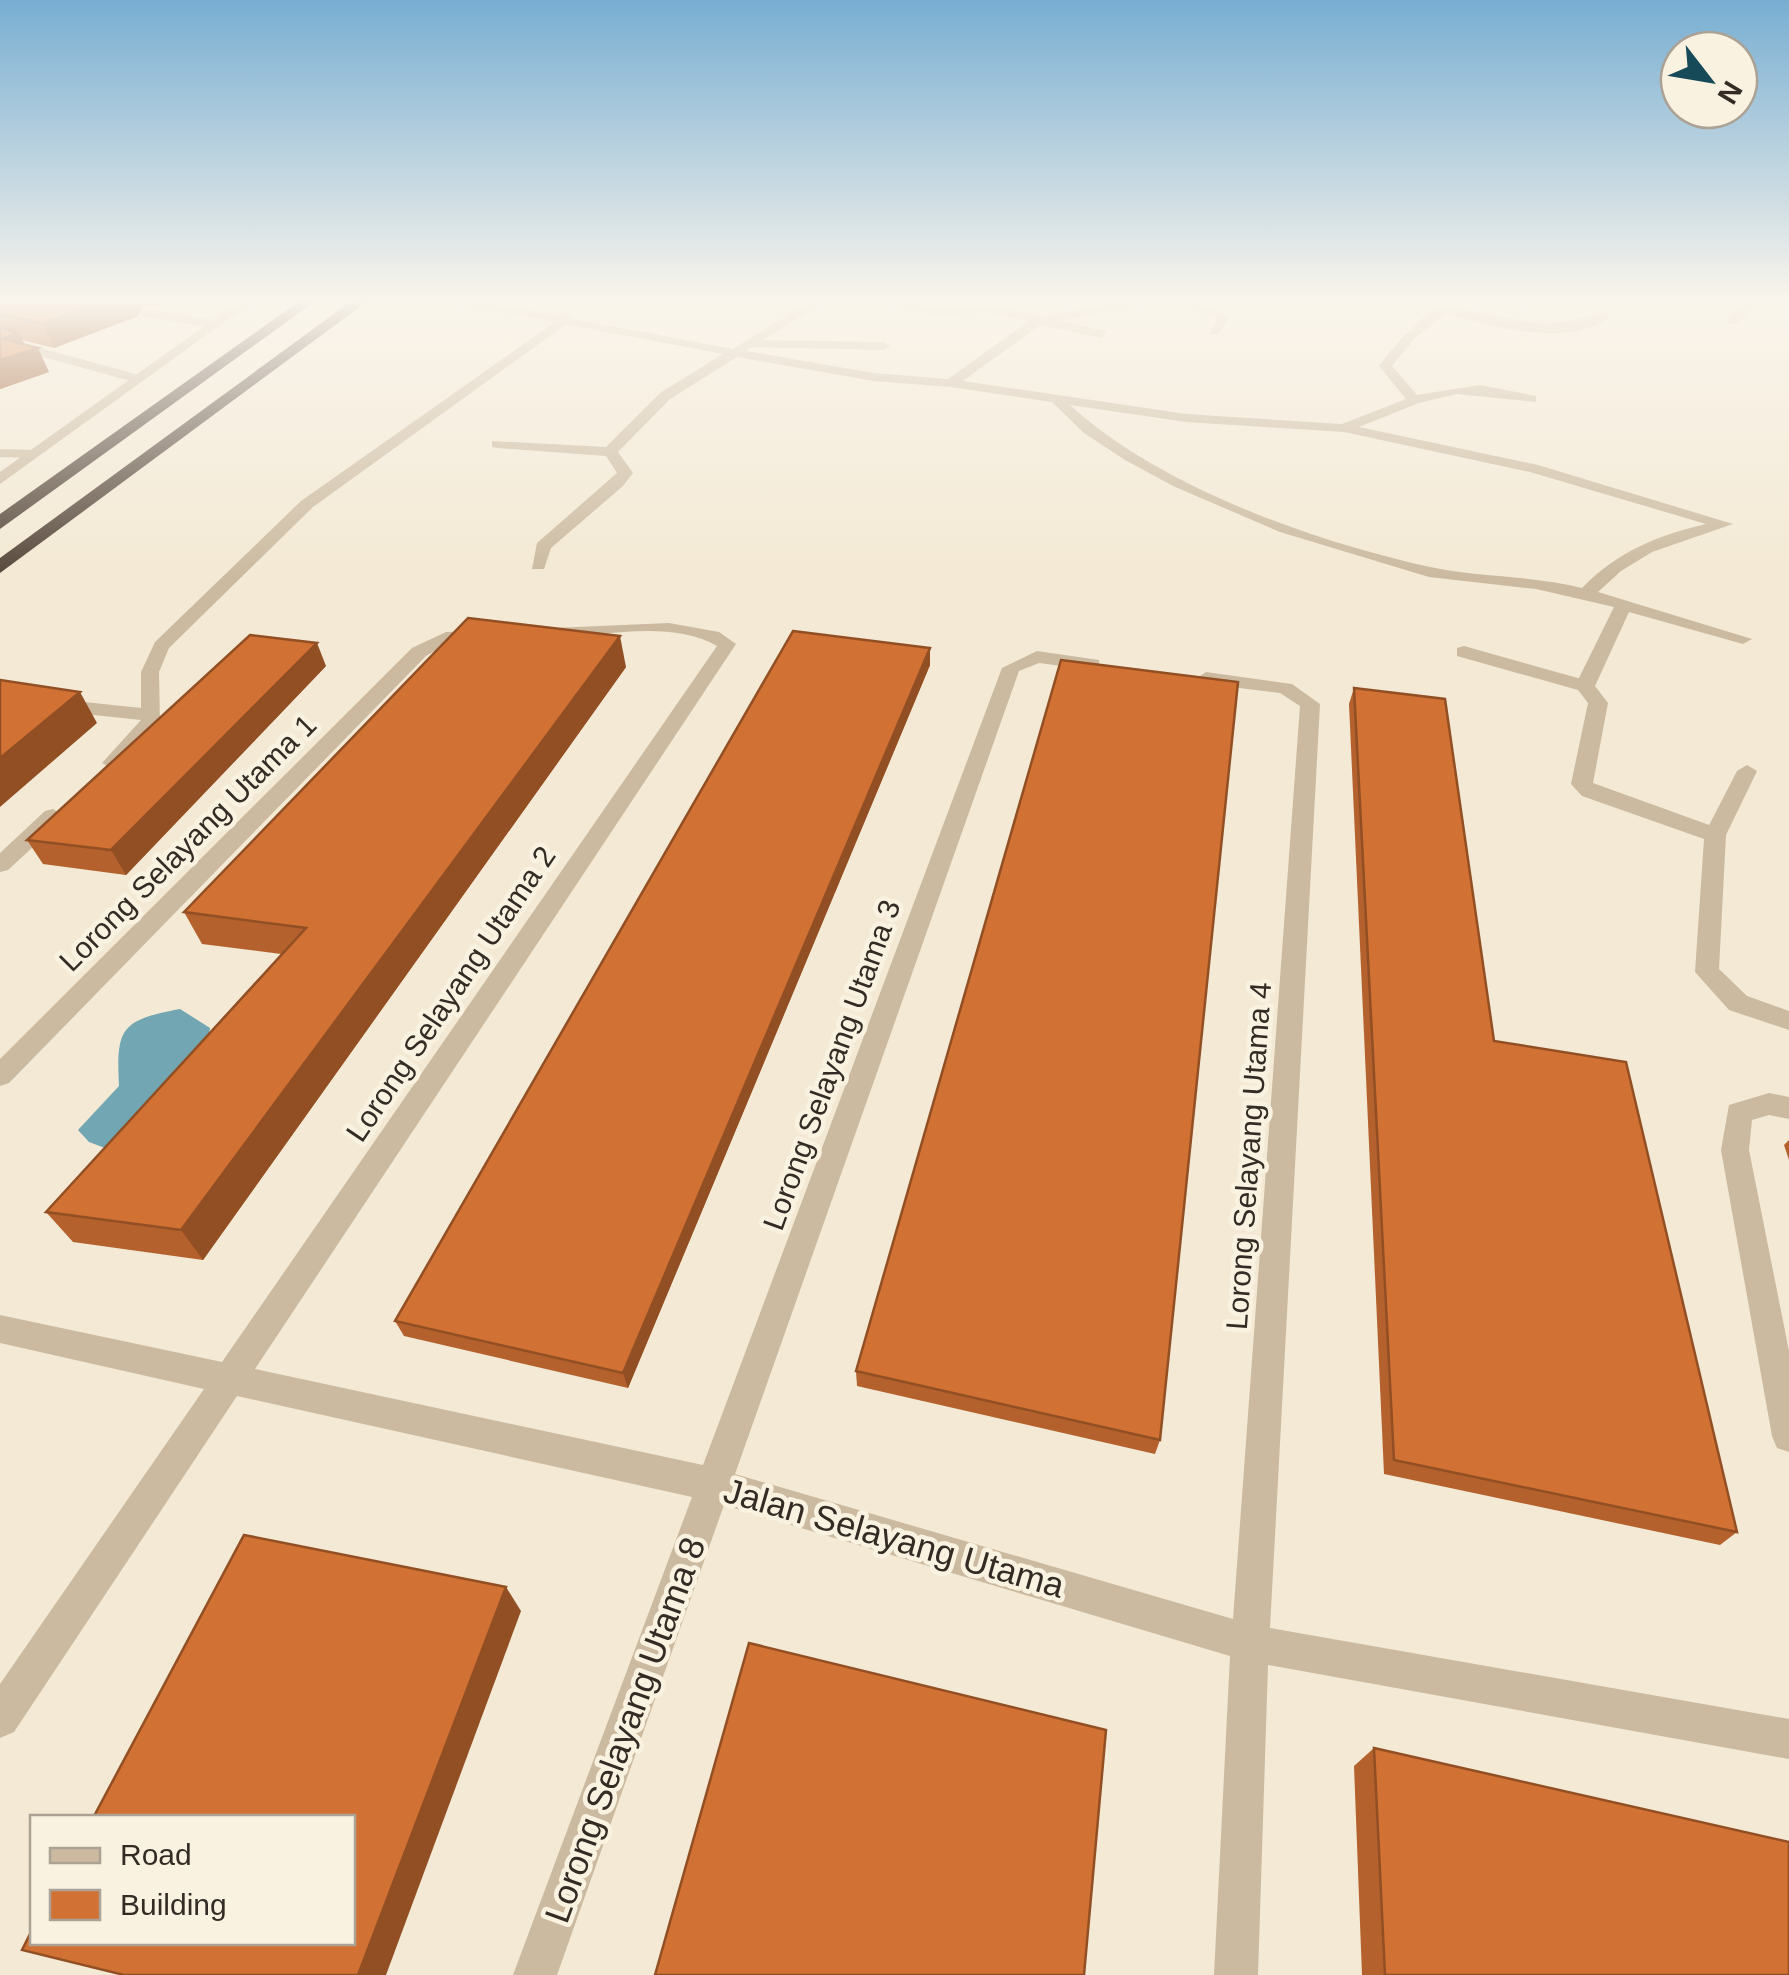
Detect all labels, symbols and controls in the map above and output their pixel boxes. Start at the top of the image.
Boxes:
north arrow [1659,30,1759,130]
text: N [1712,76,1748,109]
street label: Lorong Selayang Utama 1 [53,708,323,978]
street label: Lorong Selayang Utama 2 [339,840,562,1147]
street label: Lorong Selayang Utama 3 [756,895,907,1234]
street label: Lorong Selayang Utama 4 [1220,981,1277,1331]
street label: Jalan Selayang Utama [720,1470,1069,1605]
street label: Lorong Selayang Utama 8 [537,1532,712,1928]
legend [30,1815,355,1945]
text: Road [120,1838,192,1871]
text: Building [120,1888,227,1921]

